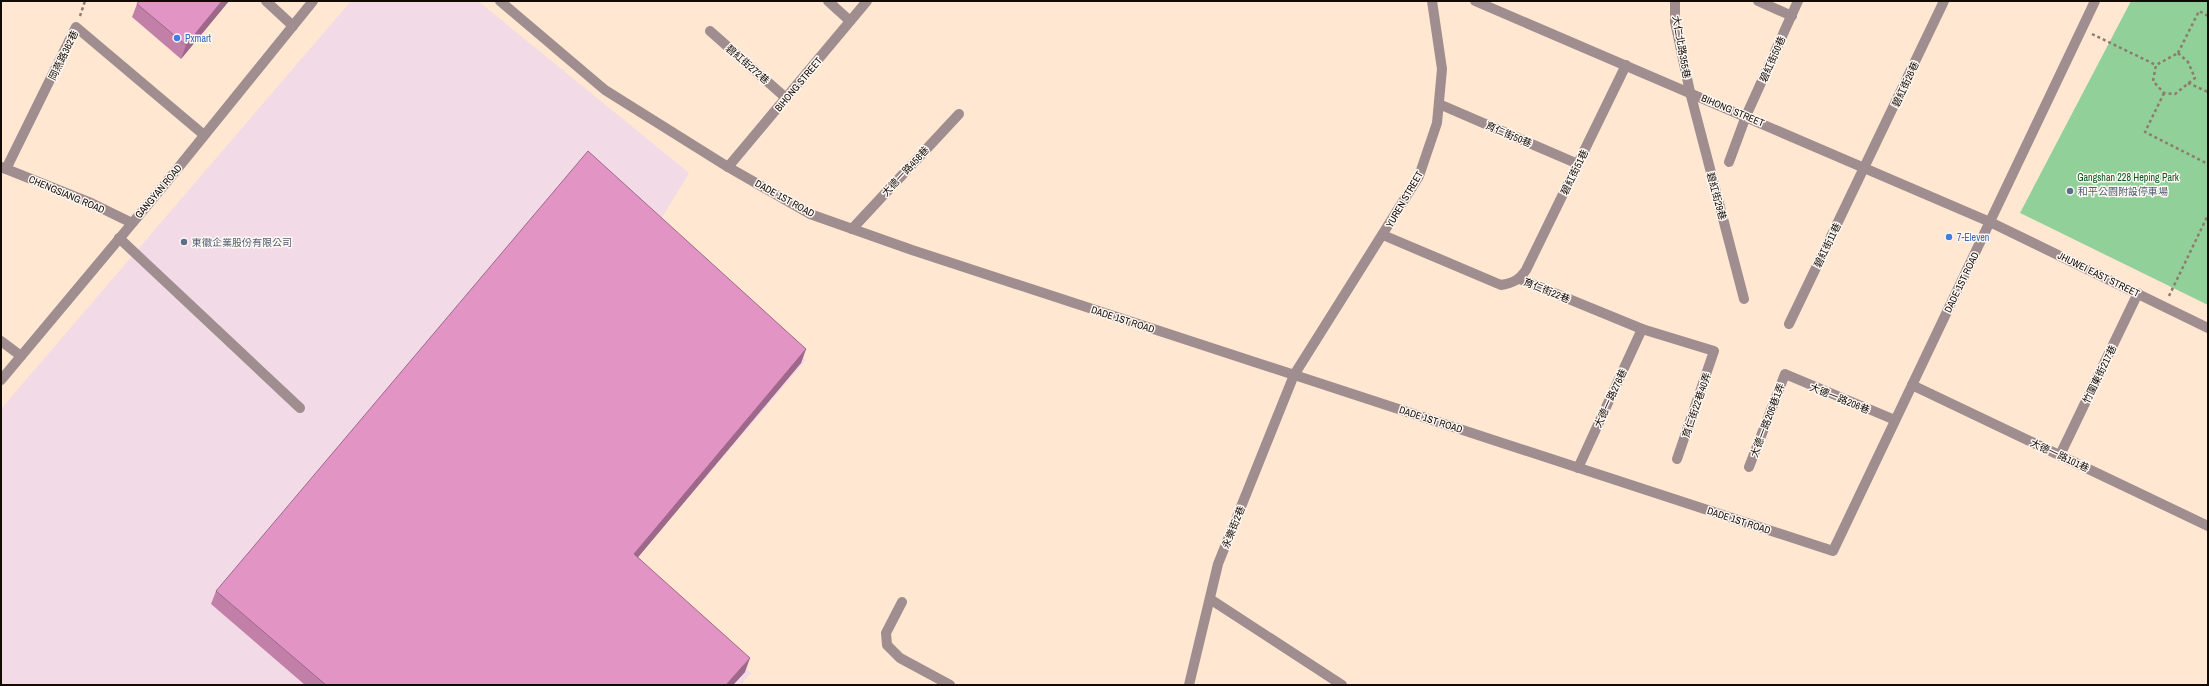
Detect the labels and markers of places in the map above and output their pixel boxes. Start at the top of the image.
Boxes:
place label: Pxmart [185,32,212,45]
marker: Pxmart [172,33,182,43]
place label: 和平公園附設停車場 [2078,185,2168,198]
marker: 和平公園附設停車場 [2065,186,2075,196]
place label: 7-Eleven [1957,231,1989,244]
marker: 7-Eleven [1944,232,1954,242]
place label: 東徽企業股份有限公司 [192,236,292,249]
marker: 東徽企業股份有限公司 [179,237,189,247]

